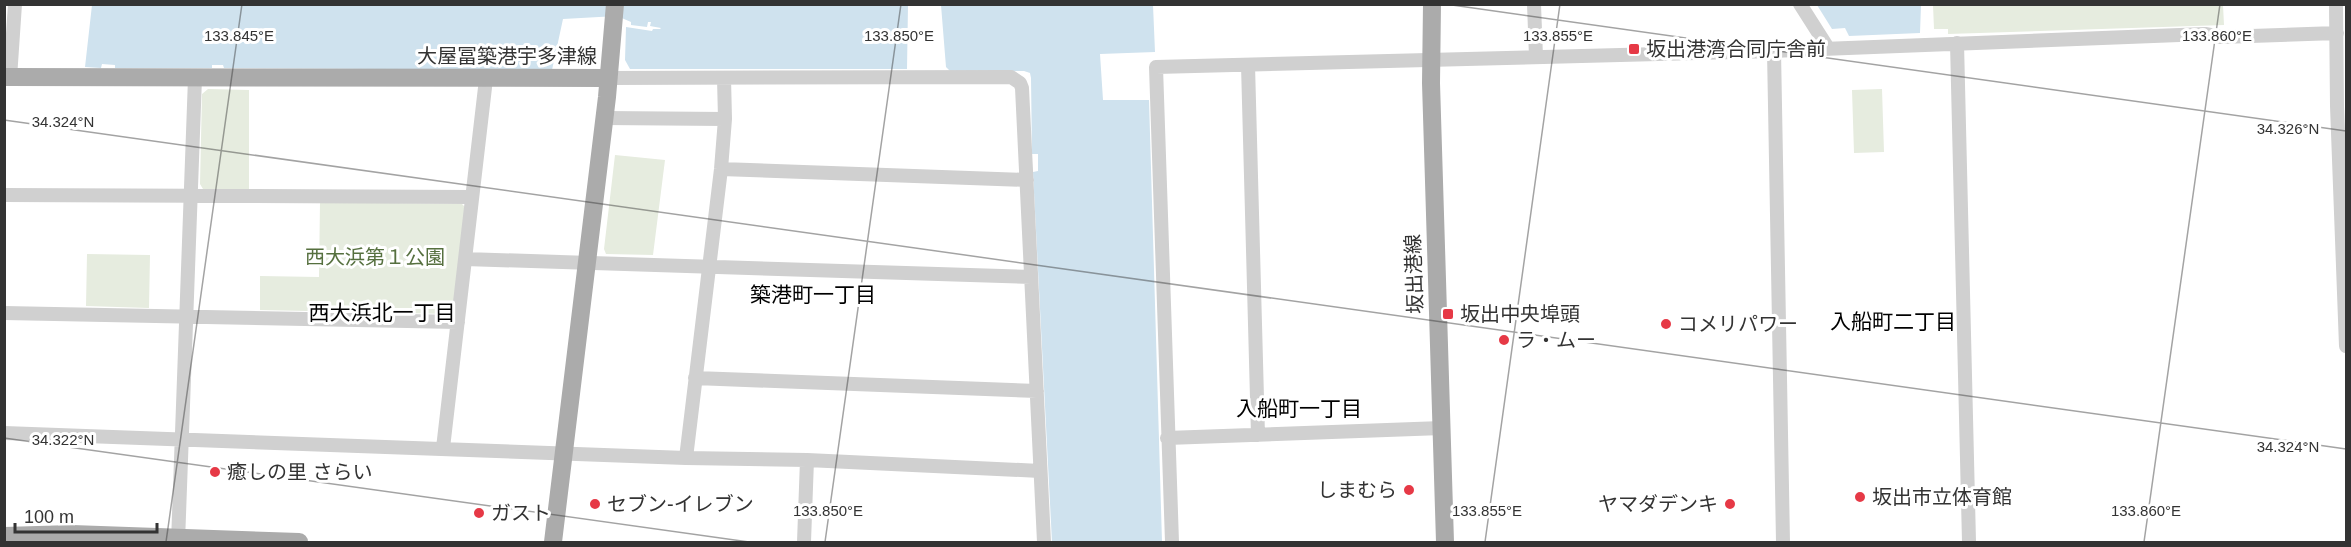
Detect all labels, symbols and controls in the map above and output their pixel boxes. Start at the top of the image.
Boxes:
text: 133.845°E [204,27,274,44]
text: 133.850°E [864,27,934,44]
text: 133.855°E [1523,27,1593,44]
text: 133.860°E [2182,27,2252,44]
place label: 坂出港湾合同庁舎前 [1646,38,1826,60]
marker: 坂出港湾合同庁舎前 [1627,42,1641,56]
street label: 大屋冨築港宇多津線 [417,45,597,67]
text: 34.324°N [32,113,94,130]
text: 34.326°N [2257,120,2319,137]
street label: 坂出港線 [1402,234,1426,314]
park label: 西大浜第１公園 [305,246,445,268]
district label: 築港町一丁目 [750,283,876,306]
district label: 西大浜北一丁目 [309,301,456,324]
place label: 坂出中央埠頭 [1460,303,1580,325]
marker: 坂出中央埠頭 [1441,307,1455,321]
district label: 入船町二丁目 [1830,310,1956,333]
place label: コメリパワー [1678,313,1798,335]
marker: コメリパワー [1659,317,1673,331]
place label: ラ・ムー [1516,329,1596,351]
marker: ラ・ムー [1497,333,1511,347]
district label: 入船町一丁目 [1236,397,1362,420]
text: 34.322°N [32,431,94,448]
text: 34.324°N [2257,438,2319,455]
place label: 癒しの里 さらい [227,461,373,483]
marker: 癒しの里 さらい [208,465,222,479]
place label: しまむら [1317,479,1397,501]
marker: しまむら [1402,483,1416,497]
place label: 坂出市立体育館 [1872,486,2012,508]
marker: 坂出市立体育館 [1853,490,1867,504]
place label: セブン-イレブン [607,493,754,515]
place label: ヤマダデンキ [1598,493,1718,515]
scale bar [15,496,158,534]
marker: セブン-イレブン [588,497,602,511]
marker: ヤマダデンキ [1723,497,1737,511]
place label: ガスト [491,502,551,524]
text: 133.850°E [793,502,863,519]
text: 133.855°E [1452,502,1522,519]
text: 133.860°E [2111,502,2181,519]
marker: ガスト [472,506,486,520]
text: 100 m [24,507,74,527]

